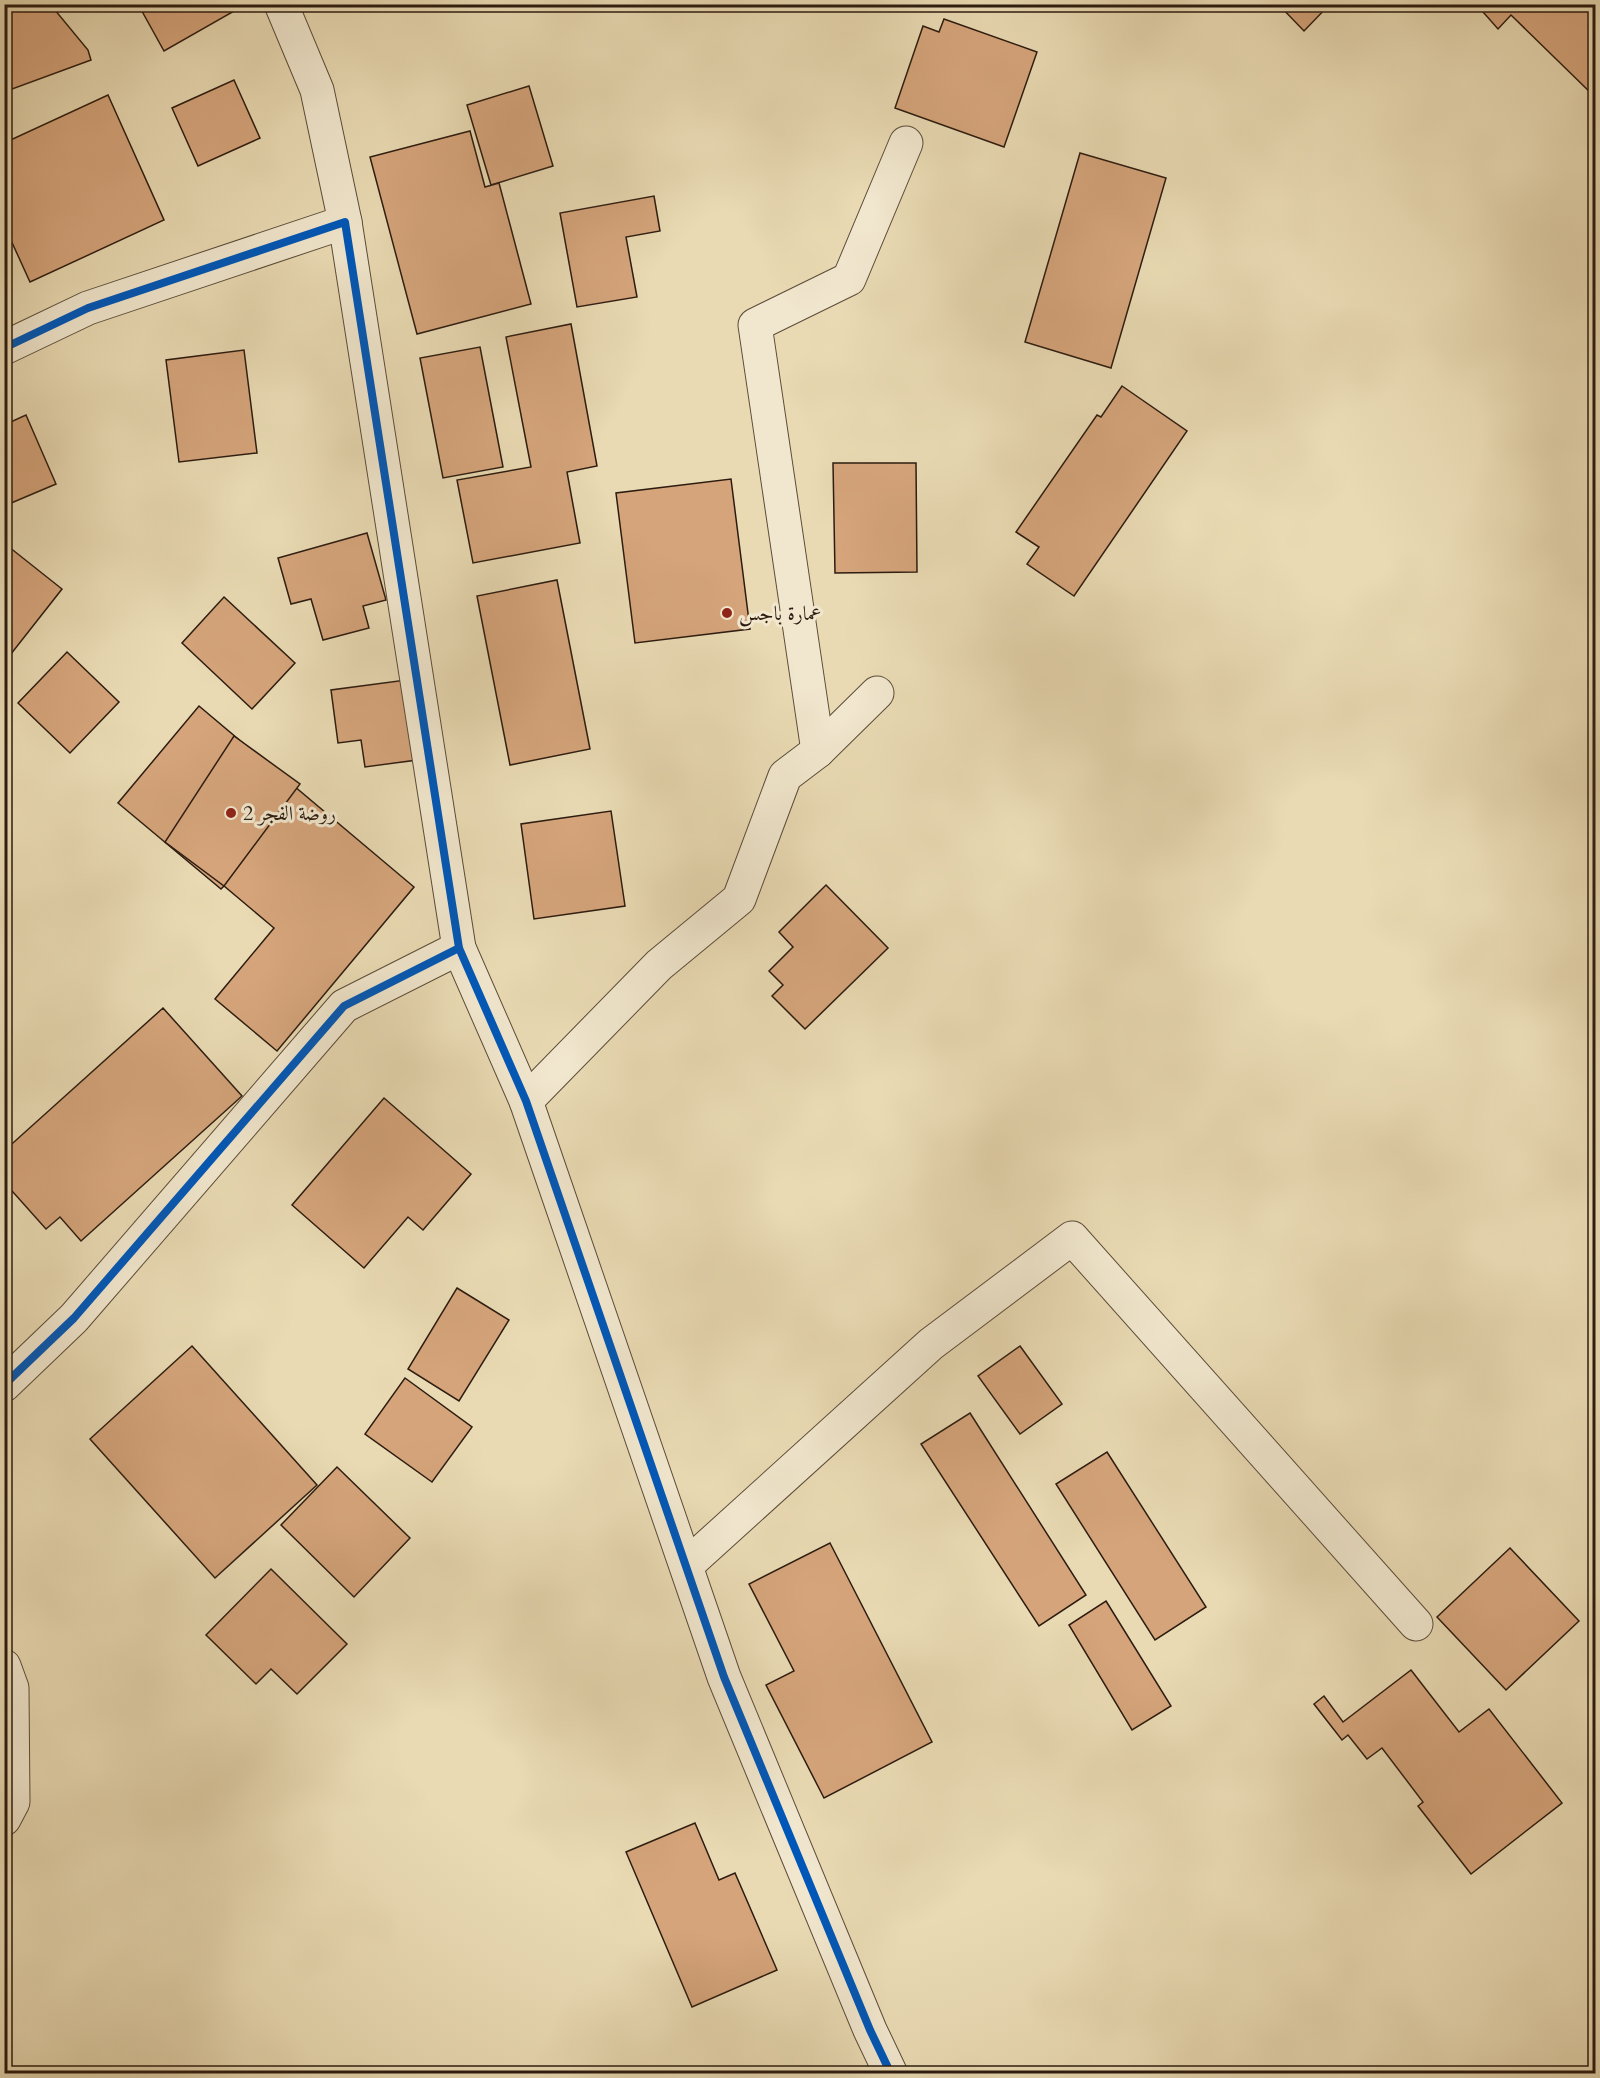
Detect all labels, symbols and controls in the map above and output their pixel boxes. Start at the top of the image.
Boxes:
place label: عمارة باجس [739,600,822,627]
marker: عمارة باجس [720,606,734,620]
place label: روضة الفجر 2 [243,800,336,827]
marker: روضة الفجر 2 [224,806,238,820]

